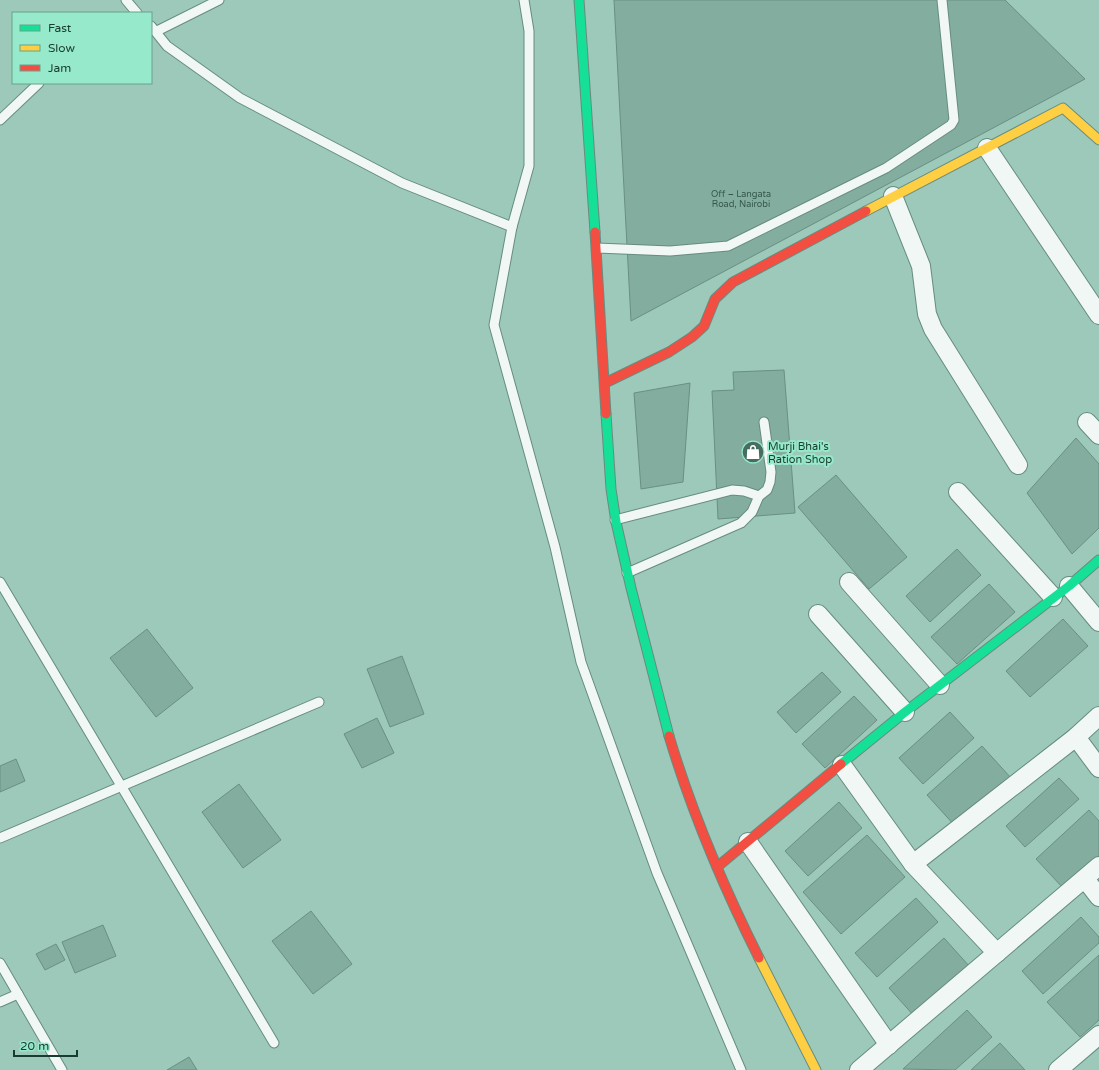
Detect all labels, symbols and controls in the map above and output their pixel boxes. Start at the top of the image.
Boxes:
legend [12,12,152,84]
text: Fast [48,21,72,35]
text: Slow [48,41,75,55]
text: Jam [48,61,71,75]
house number: Off – Langata Road, Nairobi [711,189,771,210]
shop icon: Murji Bhai's Ration Shop [740,439,766,465]
place label: Murji Bhai's Ration Shop [768,440,832,466]
scale bar [14,1032,77,1058]
text: 20 m [20,1039,49,1053]

